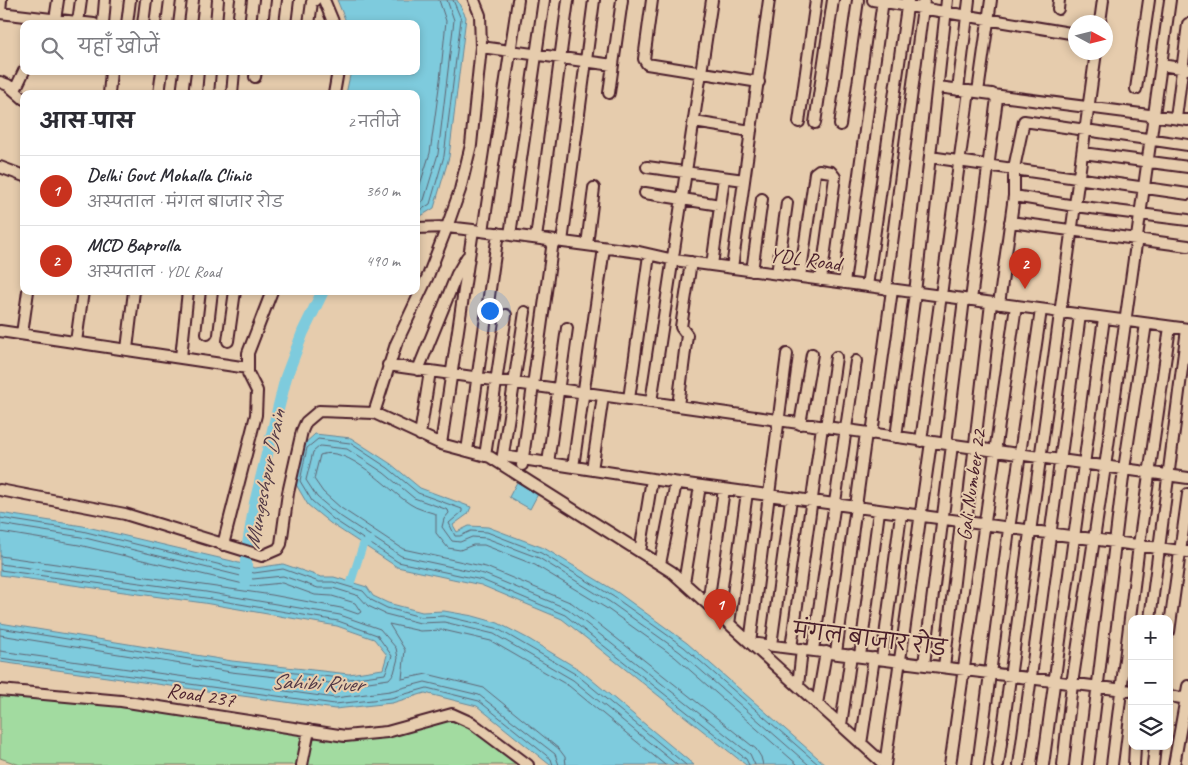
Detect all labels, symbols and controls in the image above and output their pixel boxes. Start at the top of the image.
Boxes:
north arrow [1068,15,1113,60]
search box [20,20,420,75]
icon: search [38,34,66,62]
text: यहाँ खोजें [78,35,159,59]
text: आस-पास [40,108,134,134]
text: 2 नतीजे [347,112,400,132]
text: Delhi Govt Mohalla Clinic [87,163,251,187]
text: 1 [52,181,60,201]
text: 360 m [366,181,400,201]
text: अस्पताल · मंगल बाजार रोड [87,192,283,212]
text: MCD Baprolla [87,233,180,257]
street label: YDL Road [768,241,846,277]
pin: 2 [1009,248,1041,289]
text: 2 [52,251,60,271]
text: 490 m [366,251,400,271]
text: अस्पताल · YDL Road [87,262,220,282]
your location [477,298,503,324]
water label: Mungeshpur Drain [238,406,293,551]
street label: Gali Number 22 [950,426,992,542]
pin: 1 [704,589,736,630]
street label: मंगल बाजार रोड [791,614,950,661]
map controls [1128,615,1173,750]
button: + [1128,615,1173,660]
button: − [1128,660,1173,705]
water label: Sahibi River [271,667,367,699]
street label: Road 237 [165,677,238,713]
button: layers [1128,705,1173,750]

